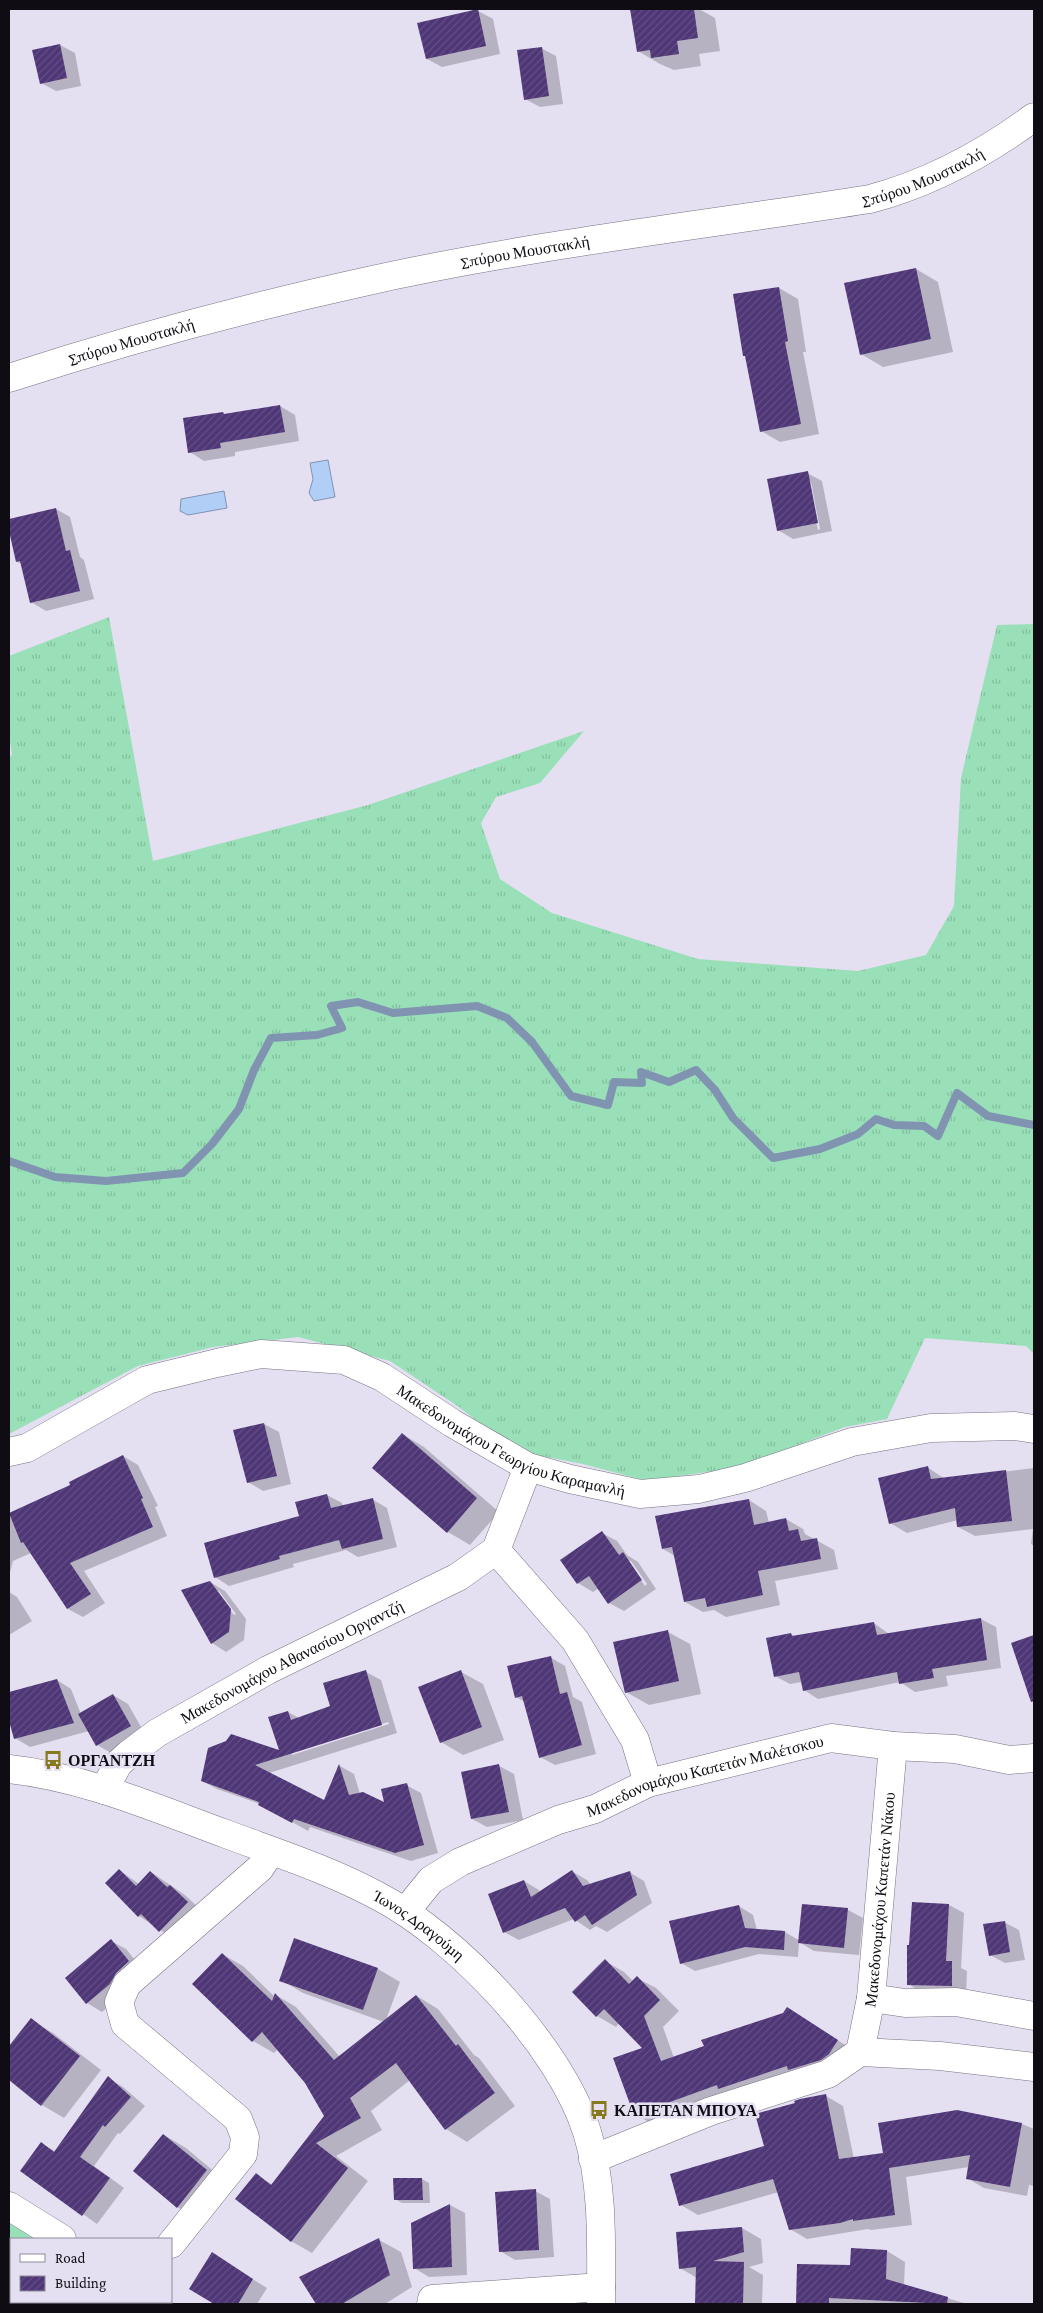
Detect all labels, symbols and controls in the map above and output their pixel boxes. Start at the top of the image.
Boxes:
street label: Σπύρου Μουστακλή [861,144,987,209]
street label: Σπύρου Μουστακλή [460,233,591,271]
street label: Σπύρου Μουστακλή [67,316,197,368]
street label: Μακεδονομάχου Γεωργίου Καραμανλή [394,1381,627,1501]
street label: Μακεδονομάχου Αθανασίου Οργαντζή [177,1597,407,1727]
street label: Μακεδονομάχου Καπετάν Μαλέτσκου [585,1732,825,1820]
bus stop icon: ΟΡΓΑΝΤΖΗ [42,1749,64,1771]
place label: ΟΡΓΑΝΤΖΗ [68,1752,156,1769]
street label: Μακεδονομάχου Καπετάν Νάκου [861,1791,898,2008]
street label: Ίωνος Δραγούμη [370,1887,468,1965]
bus stop icon: ΚΑΠΕΤΑΝ ΜΠΟΥΑ [588,2099,610,2121]
place label: ΚΑΠΕΤΑΝ ΜΠΟΥΑ [614,2102,757,2119]
legend [10,2238,172,2303]
text: Road [55,2250,86,2266]
text: Building [55,2275,106,2292]

